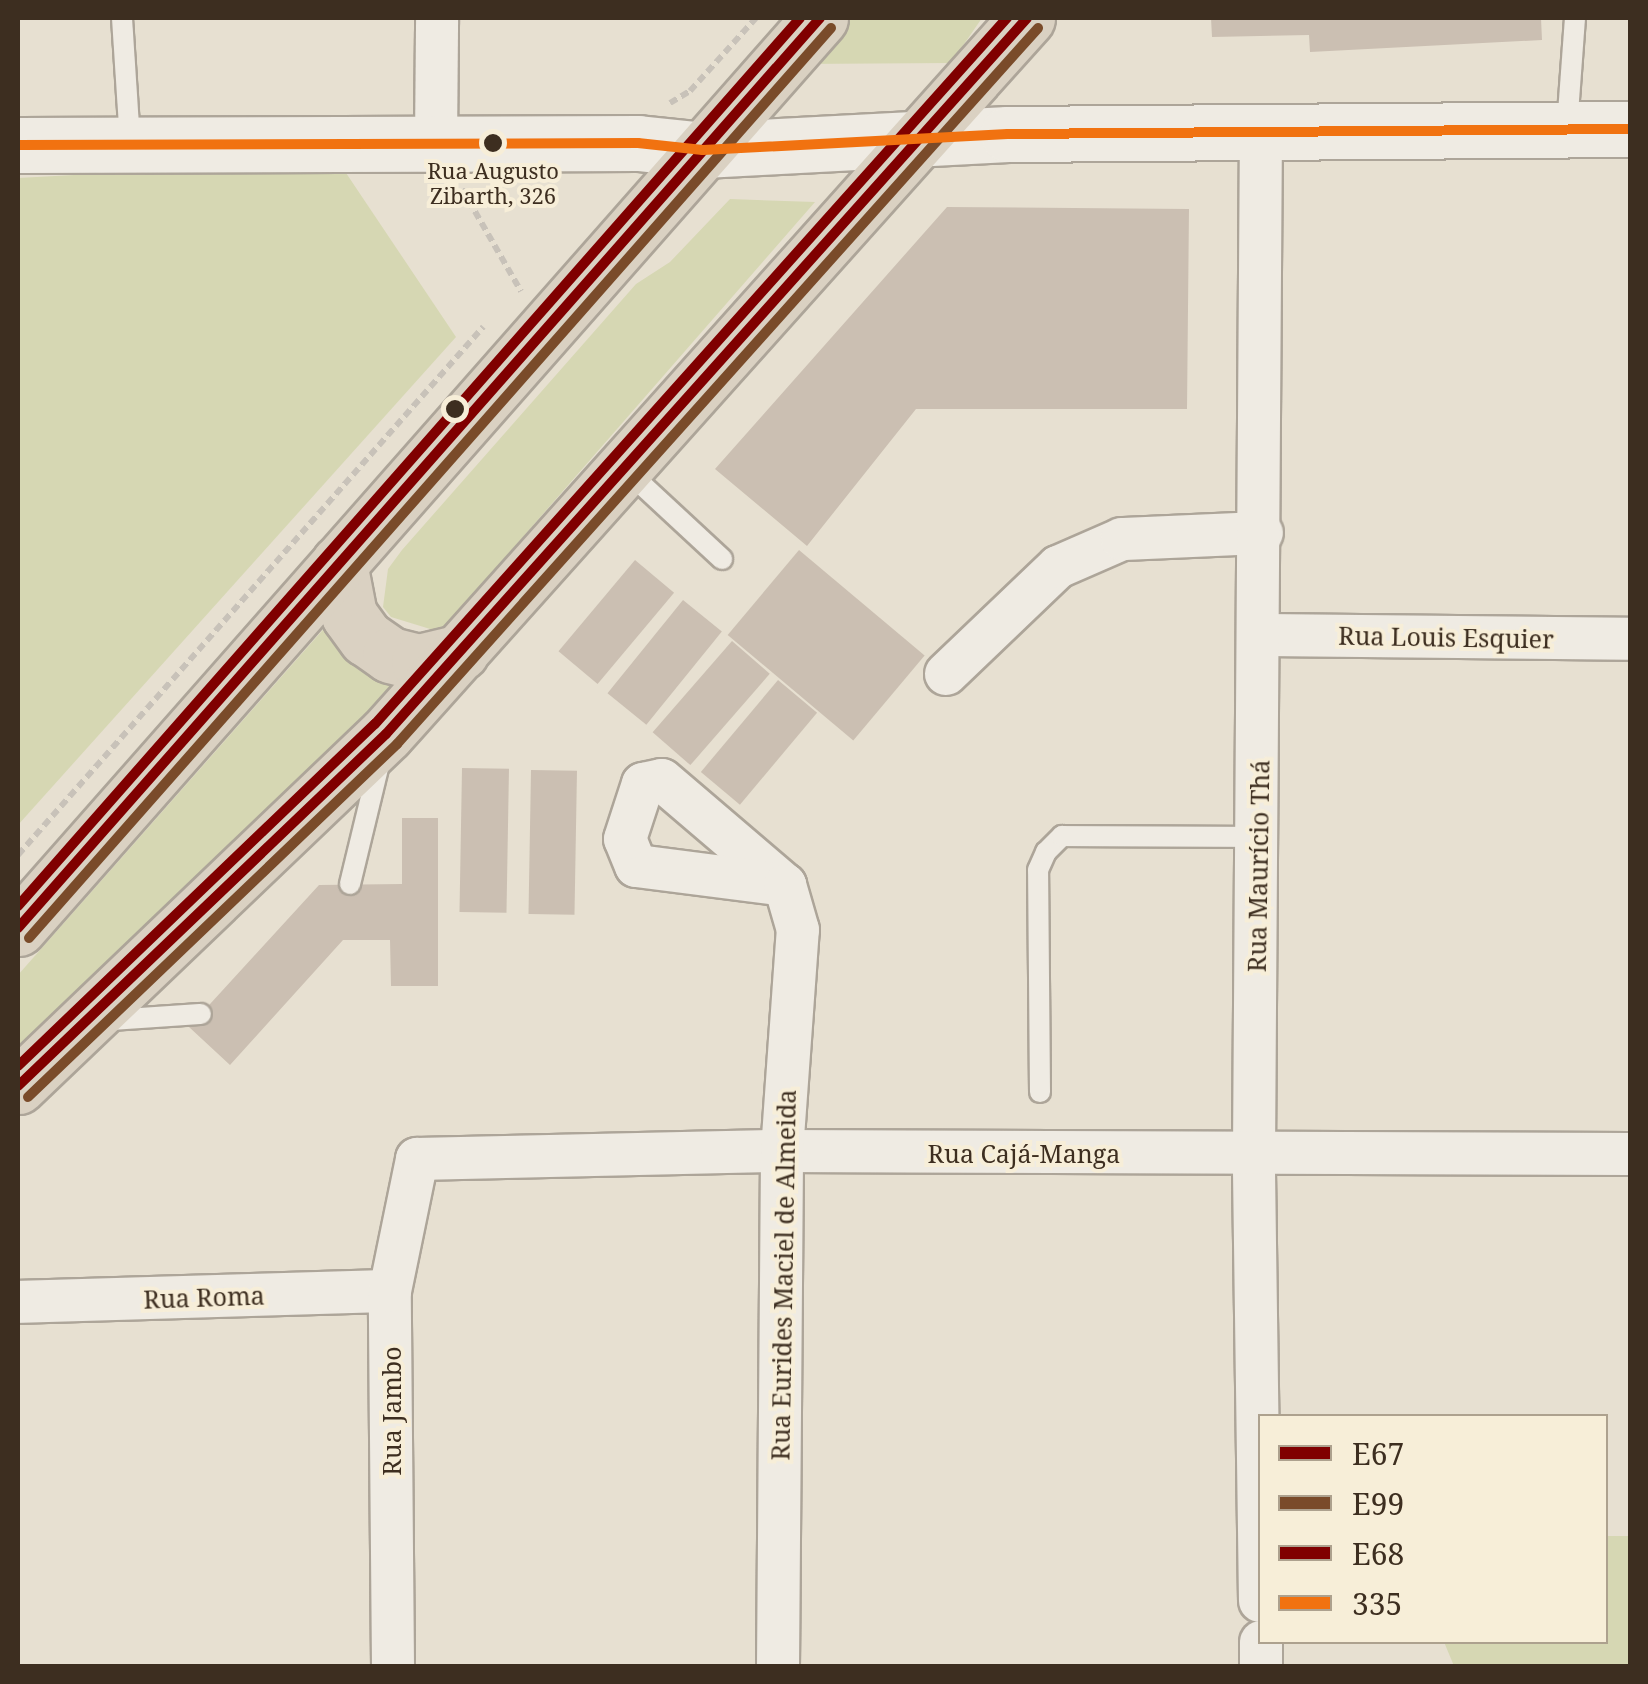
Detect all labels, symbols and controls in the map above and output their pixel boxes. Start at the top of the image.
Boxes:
marker: Rua Augusto Zibarth, 326 [483,133,503,153]
place label: Rua Augusto Zibarth, 326 [427,157,559,208]
unlabelled marker [445,399,465,419]
street label: Rua Louis Esquier [1338,620,1554,654]
street label: Rua Maurício Thá [1241,759,1275,973]
street label: Rua Eurides Maciel de Almeida [765,1089,801,1461]
street label: Rua Cajá-Manga [928,1138,1120,1168]
street label: Rua Roma [143,1280,265,1314]
street label: Rua Jambo [376,1346,406,1476]
legend [1258,1414,1608,1644]
text: E67 [1352,1433,1404,1474]
text: E99 [1352,1483,1404,1524]
text: E68 [1352,1533,1404,1574]
text: 335 [1352,1583,1402,1624]

